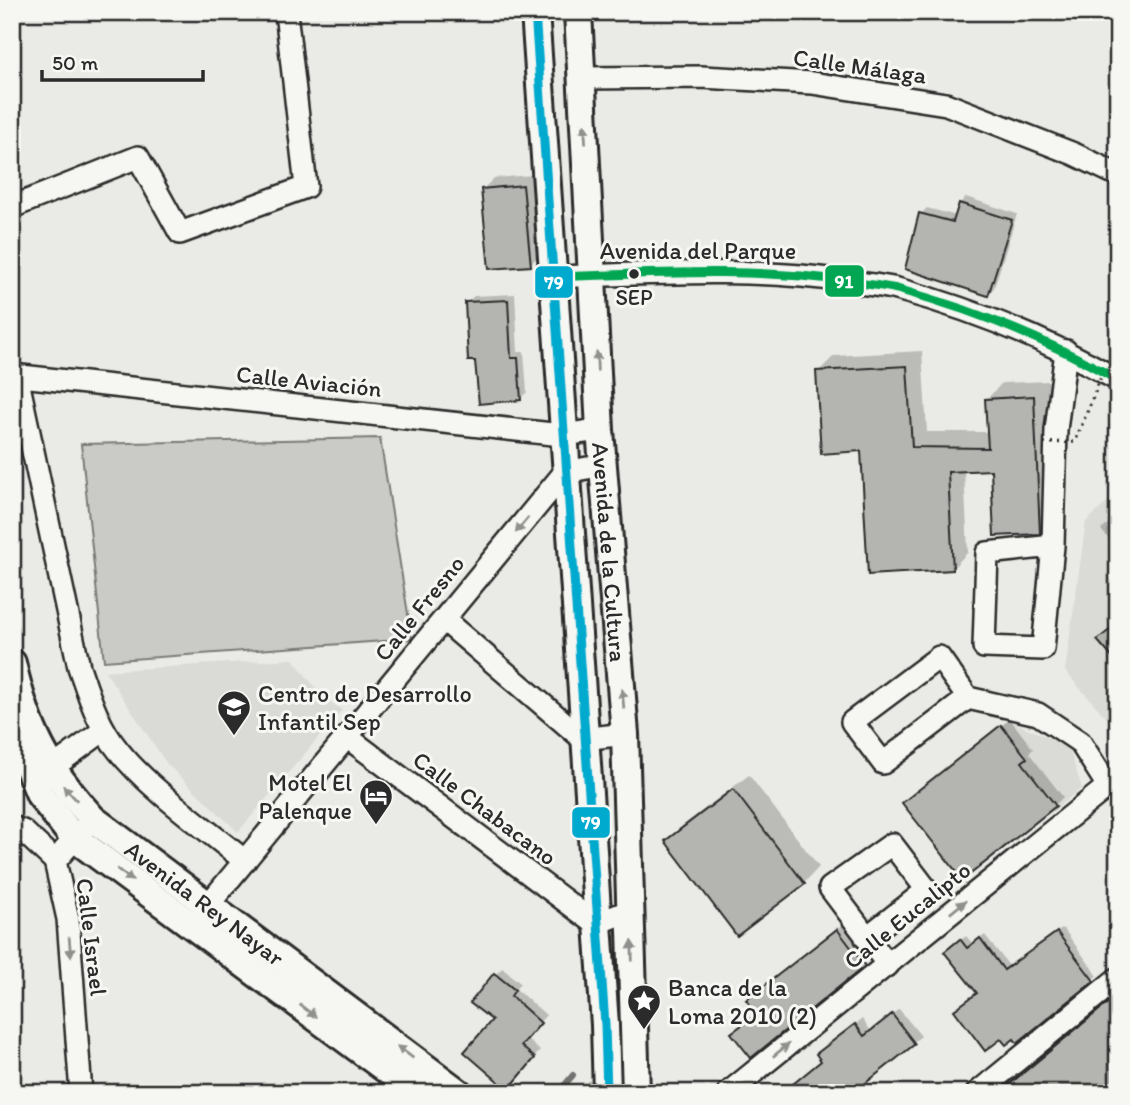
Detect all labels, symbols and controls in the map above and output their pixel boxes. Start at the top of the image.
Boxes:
scale bar [42,38,203,82]
street label: Calle Málaga [792,42,929,90]
text: 50 m [52,50,99,75]
one-way arrow [579,123,590,145]
street label: Avenida del Parque [600,236,796,265]
line badge: 91 [824,264,865,298]
line badge: 79 [534,265,574,299]
marker: SEP [627,267,641,281]
text: 91 [835,270,854,293]
text: 79 [543,271,564,294]
place label: SEP [615,284,653,311]
one-way arrow [592,350,603,372]
street label: Calle Aviación [235,359,383,403]
street label: Avenida de la Cultura [587,441,634,663]
one-way arrow [514,515,529,533]
street label: Calle Fresno [368,549,470,667]
place label: Centro de Desarrollo Infantil Sep [258,679,472,736]
school or university icon: Centro de Desarrollo Infantil Sep [215,688,253,737]
one-way arrow [617,688,628,710]
street label: Calle Chabacano [407,745,563,871]
place label: Motel El Palenque [259,768,352,825]
hotel icon: Motel El Palenque [357,777,395,826]
one-way arrow [62,784,78,802]
line badge: 79 [571,806,611,839]
text: 79 [580,811,601,834]
street label: Avenida Rey Nayar [120,834,290,972]
street label: Calle Eucalipto [838,855,976,975]
one-way arrow [116,868,134,882]
street label: Calle Israel [70,877,114,998]
one-way arrow [949,900,967,915]
one-way arrow [65,936,76,958]
one-way arrow [627,940,638,962]
place label: Banca de la Loma 2010 (2) [668,973,817,1030]
place icon: Banca de la Loma 2010 (2) [625,982,663,1031]
one-way arrow [299,1003,317,1017]
one-way arrow [772,1043,790,1058]
one-way arrow [396,1045,414,1059]

